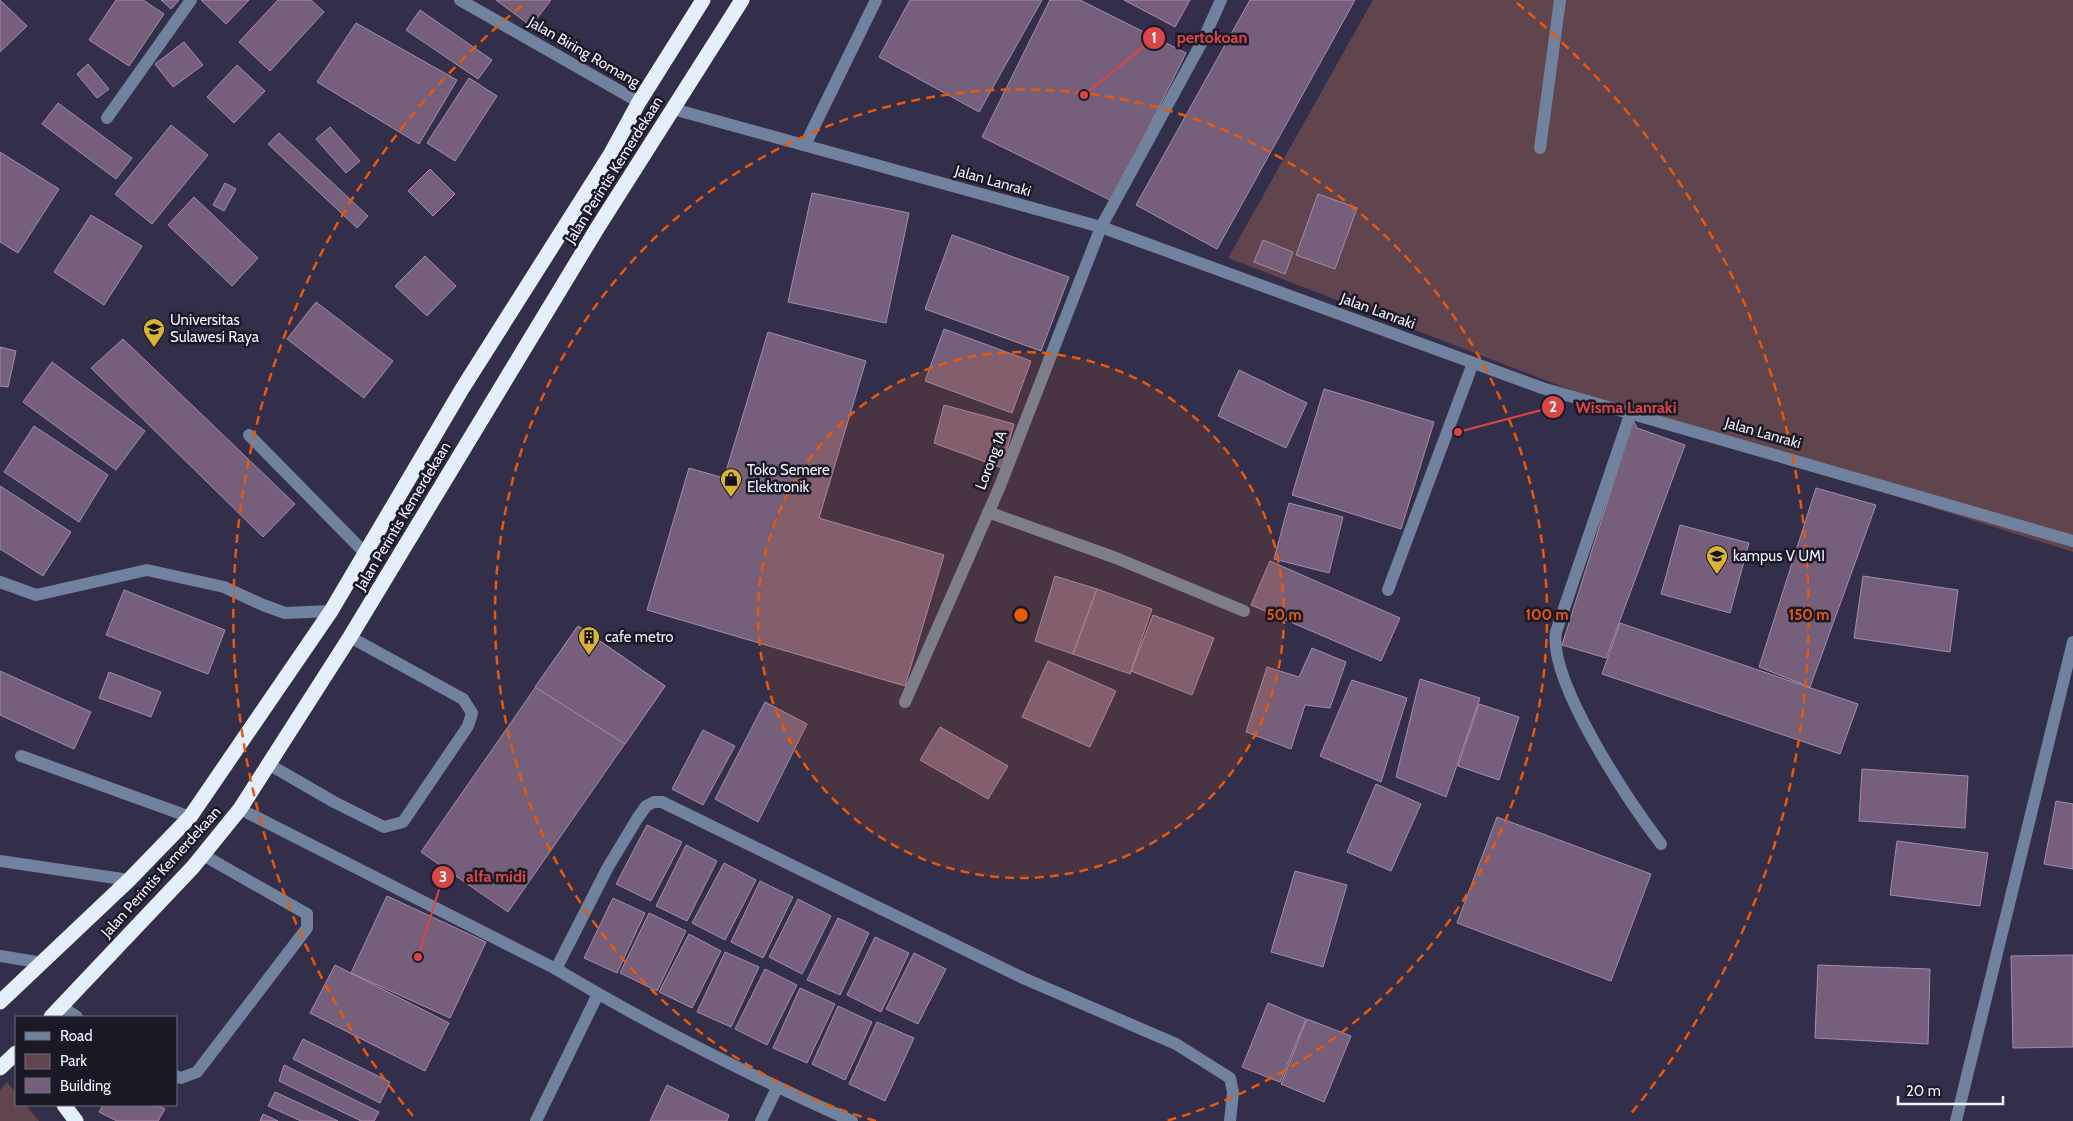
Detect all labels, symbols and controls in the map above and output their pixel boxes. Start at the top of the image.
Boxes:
street label: Jalan Biring Romang [524,12,643,92]
callout: pertokoan [1142,22,1257,53]
text: pertokoan [1177,28,1247,47]
text: 1 [1151,29,1157,47]
street label: Jalan Perintis Kemerdekaan [561,93,667,248]
street label: Jalan Lanraki [952,161,1033,200]
street label: Jalan Lanraki [1337,289,1418,333]
place label: Universitas Sulawesi Raya [170,311,260,346]
school or university icon: Universitas Sulawesi Raya [142,317,166,348]
callout: Wisma Lanraki [1541,391,1687,422]
text: 2 [1549,398,1557,416]
text: Wisma Lanraki [1576,398,1676,417]
street label: Jalan Lanraki [1722,413,1803,452]
street label: Lorong 1A [972,427,1011,492]
street label: Jalan Perintis Kemerdekaan [351,439,454,594]
place label: Toko Semere Elektronik [747,461,830,496]
shop icon: Toko Semere Elektronik [719,467,743,498]
school or university icon: kampus V UMI [1705,544,1729,575]
place label: kampus V UMI [1733,547,1825,565]
centre of rings [1012,606,1030,624]
text: 50 m [1266,606,1302,624]
text: 100 m [1525,606,1569,624]
text: 150 m [1789,606,1829,624]
building icon: cafe metro [577,625,601,656]
place label: cafe metro [605,628,674,646]
street label: Jalan Perintis Kemerdekaan [97,803,225,942]
callout: alfa midi [431,861,536,892]
text: alfa midi [466,867,526,886]
text: 3 [439,868,447,886]
legend [15,1016,178,1106]
text: Road [60,1027,93,1045]
text: Park [60,1052,87,1070]
scale bar [1898,1074,2003,1106]
text: Building [60,1077,111,1095]
text: 20 m [1906,1082,1941,1100]

